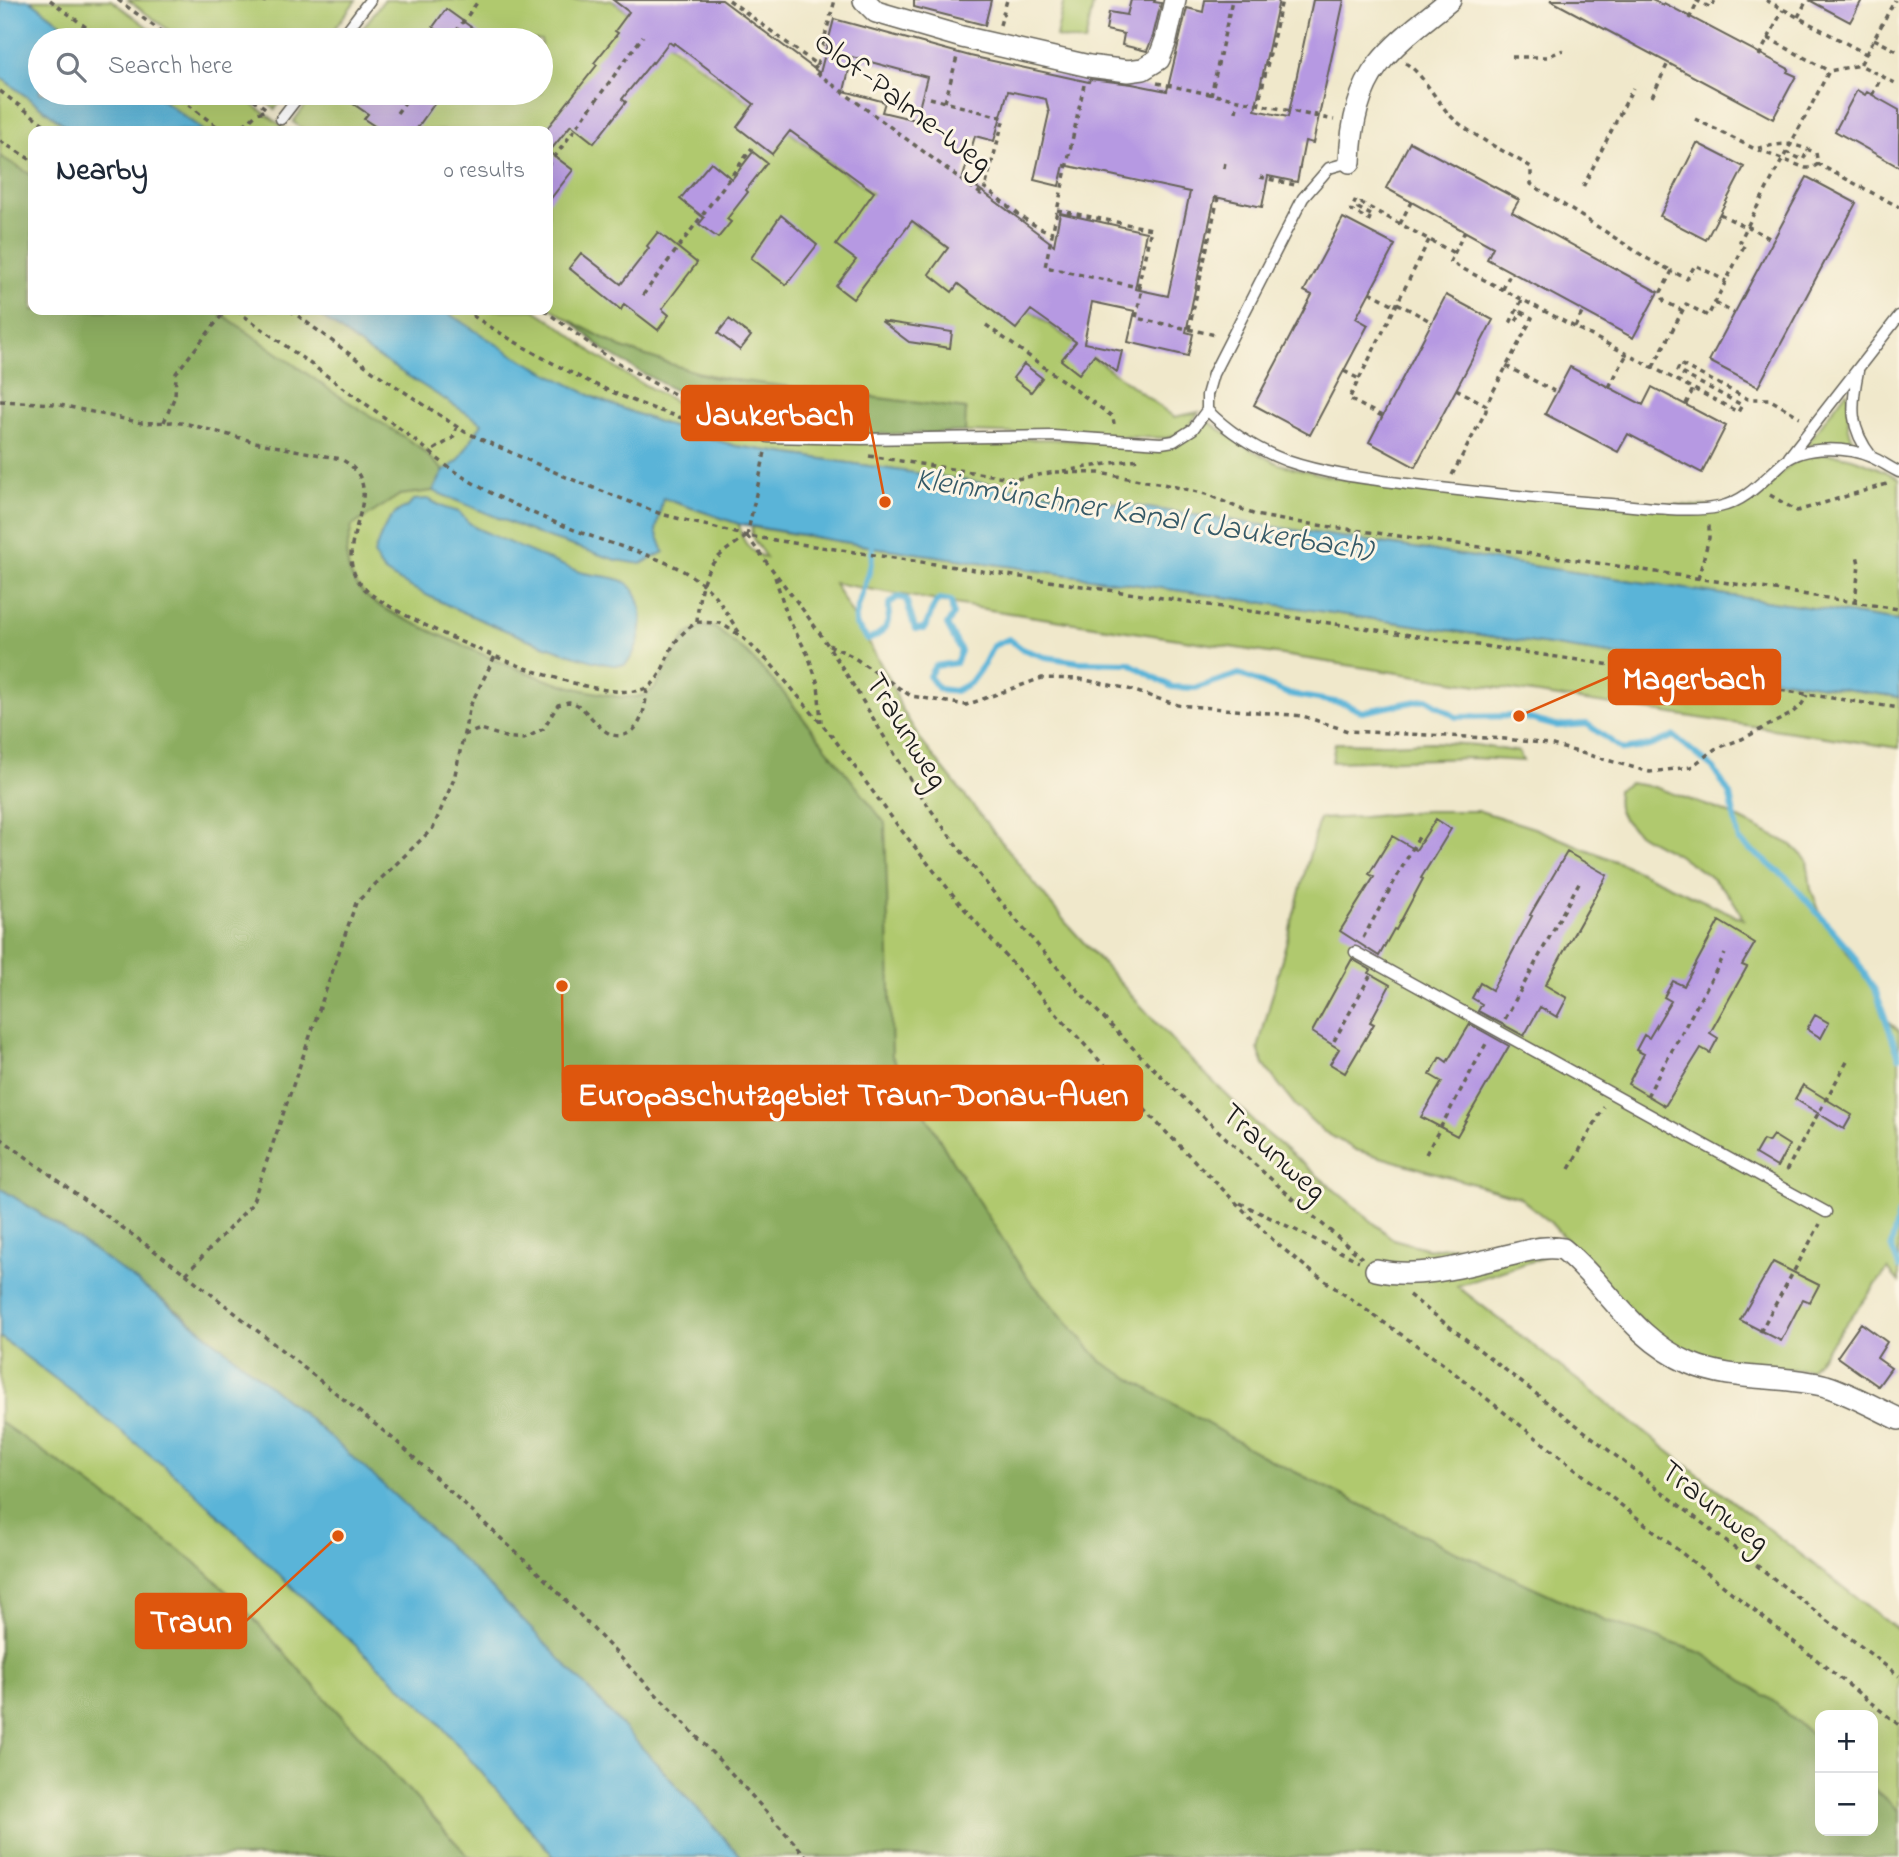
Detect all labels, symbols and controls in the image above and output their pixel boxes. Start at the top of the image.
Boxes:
street label: Olof-Palme-Weg [802,21,1001,187]
search box [28,28,553,105]
icon: search [52,48,90,86]
text: Search here [108,48,233,86]
text: Nearby [56,150,148,194]
text: 0 results [444,155,525,188]
callout: Jaukerbach [682,386,868,440]
text: Jaukerbach [696,393,854,441]
water label: Kleinmünchner Kanal (Jaukerbach) [911,456,1379,576]
callout: Magerbach [1609,650,1780,704]
text: Magerbach [1622,657,1766,706]
street label: Traunweg [851,665,959,799]
callout: Europaschutzgebiet Traun-Donau-Auen [563,1066,1142,1120]
text: Europaschutzgebiet Traun-Donau-Auen [577,1073,1129,1122]
street label: Traunweg [1209,1093,1336,1214]
street label: Traunweg [1648,1449,1779,1566]
callout: Traun [136,1594,246,1648]
text: Traun [150,1600,232,1648]
map controls [1815,1710,1878,1836]
button: + [1815,1710,1878,1773]
button: − [1815,1773,1878,1836]

